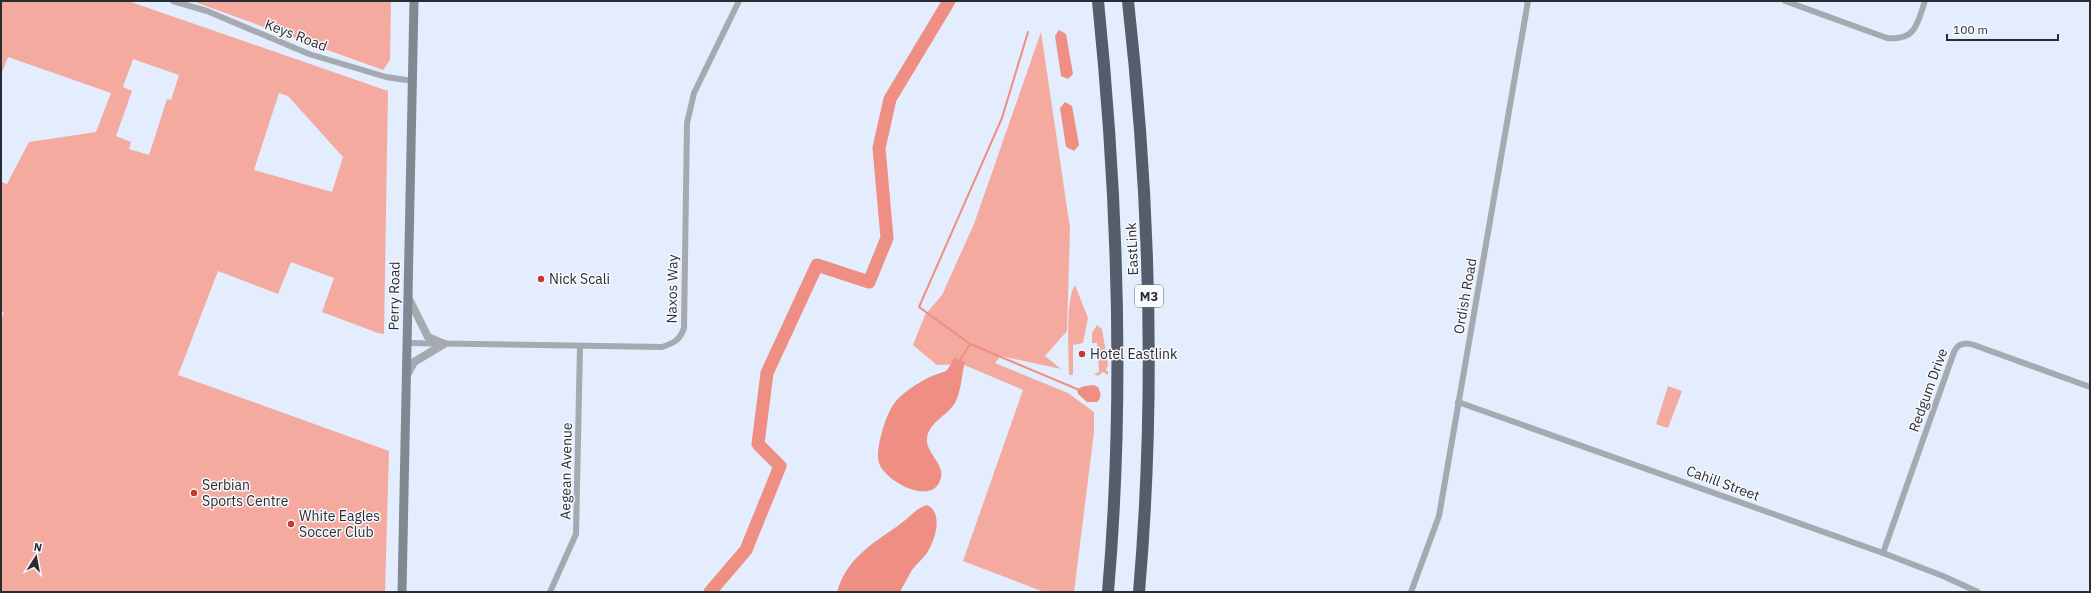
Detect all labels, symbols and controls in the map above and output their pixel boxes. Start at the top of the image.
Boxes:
street label: Keys Road [262,15,330,55]
scale bar [1947,16,2058,42]
text: 100 m [1953,22,1988,37]
street label: EastLink [1122,222,1142,276]
street label: Naxos Way [662,254,682,324]
street label: Ordish Road [1449,257,1481,335]
street label: Perry Road [384,261,404,331]
place label: Nick Scali [549,270,610,288]
marker: Nick Scali [536,274,546,284]
road number: M3 [1135,285,1163,307]
place label: Hotel Eastlink [1090,345,1178,363]
street label: Redgum Drive [1905,345,1952,434]
marker: Hotel Eastlink [1077,349,1087,359]
street label: Aegean Avenue [556,422,576,520]
street label: Cahill Street [1684,461,1762,505]
place label: Serbian Sports Centre [202,476,289,510]
marker: Serbian Sports Centre [189,488,199,498]
place label: White Eagles Soccer Club [299,507,380,541]
marker: White Eagles Soccer Club [286,519,296,529]
north arrow [16,537,56,577]
text: N [33,540,43,555]

